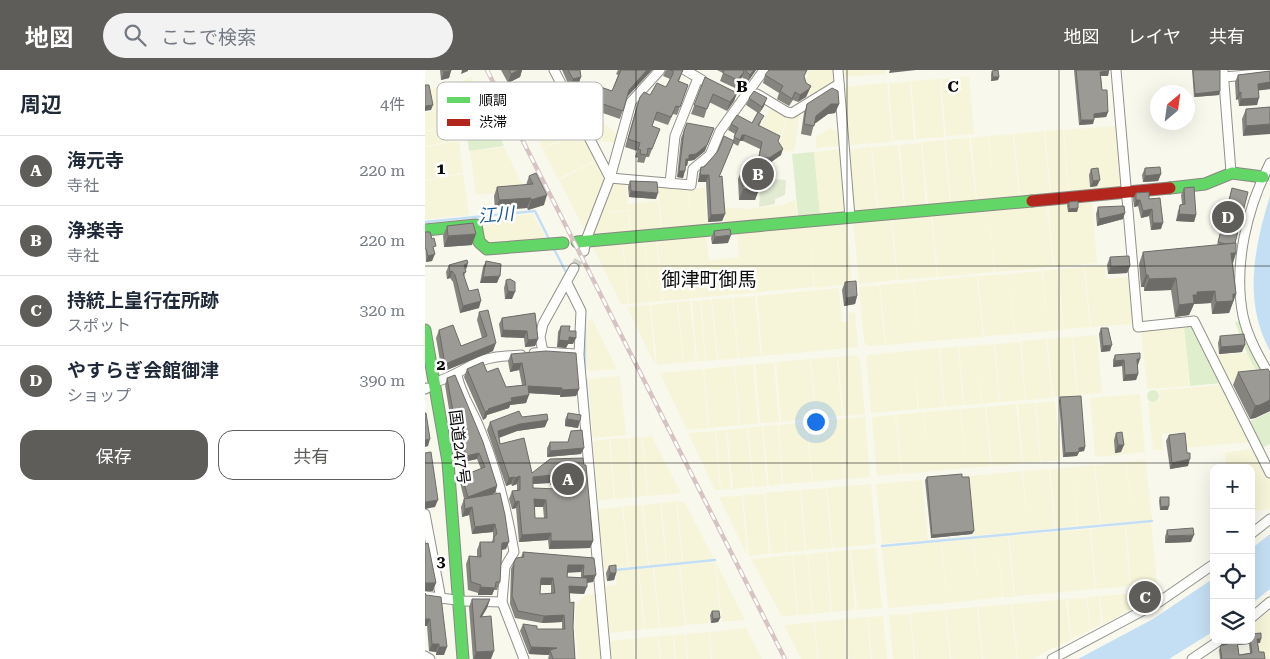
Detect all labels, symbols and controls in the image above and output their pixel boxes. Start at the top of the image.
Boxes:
search box [103,13,453,58]
icon: search [121,21,149,49]
text: 地図 [25,24,73,52]
text: ここで検索 [161,26,256,49]
text: 地図 [1064,26,1100,47]
text: レイヤ [1128,26,1181,47]
text: 共有 [1209,26,1245,47]
text: B [736,77,748,96]
text: C [947,77,959,96]
legend [437,82,603,140]
north arrow [1150,85,1195,130]
text: 順調 [479,92,507,108]
text: 周辺 [20,93,62,117]
text: 4件 [380,95,405,114]
text: 渋滞 [479,114,507,130]
text: 海元寺 [67,149,124,172]
pin: B [742,155,774,193]
text: 1 [437,159,446,178]
text: A [30,161,42,180]
text: 220 m [359,161,405,180]
text: 寺社 [67,176,99,195]
pin: D [1212,198,1244,236]
water label: 江川 [477,202,517,227]
text: 浄楽寺 [67,219,124,242]
text: B [30,231,42,250]
text: 220 m [359,231,405,250]
text: 寺社 [67,246,99,265]
district label: 御津町御馬 [661,268,757,291]
text: 持統上皇行在所跡 [67,289,219,312]
text: C [30,301,42,320]
text: 320 m [359,301,405,320]
text: スポット [67,316,131,335]
text: 2 [437,355,446,374]
text: やすらぎ会館御津 [67,359,219,382]
text: D [30,371,42,390]
text: 390 m [359,371,405,390]
text: ショップ [67,386,131,405]
street label: 国道247号 [446,409,473,485]
your location [803,409,829,435]
button: 保存 [20,430,208,480]
button: 共有 [218,430,405,480]
pin: A [552,460,584,498]
map controls [1210,464,1255,644]
button: + [1210,464,1255,509]
button: − [1210,509,1255,554]
text: 3 [437,552,446,571]
button: locate [1210,554,1255,599]
pin: C [1129,578,1161,616]
button: layers [1210,599,1255,644]

